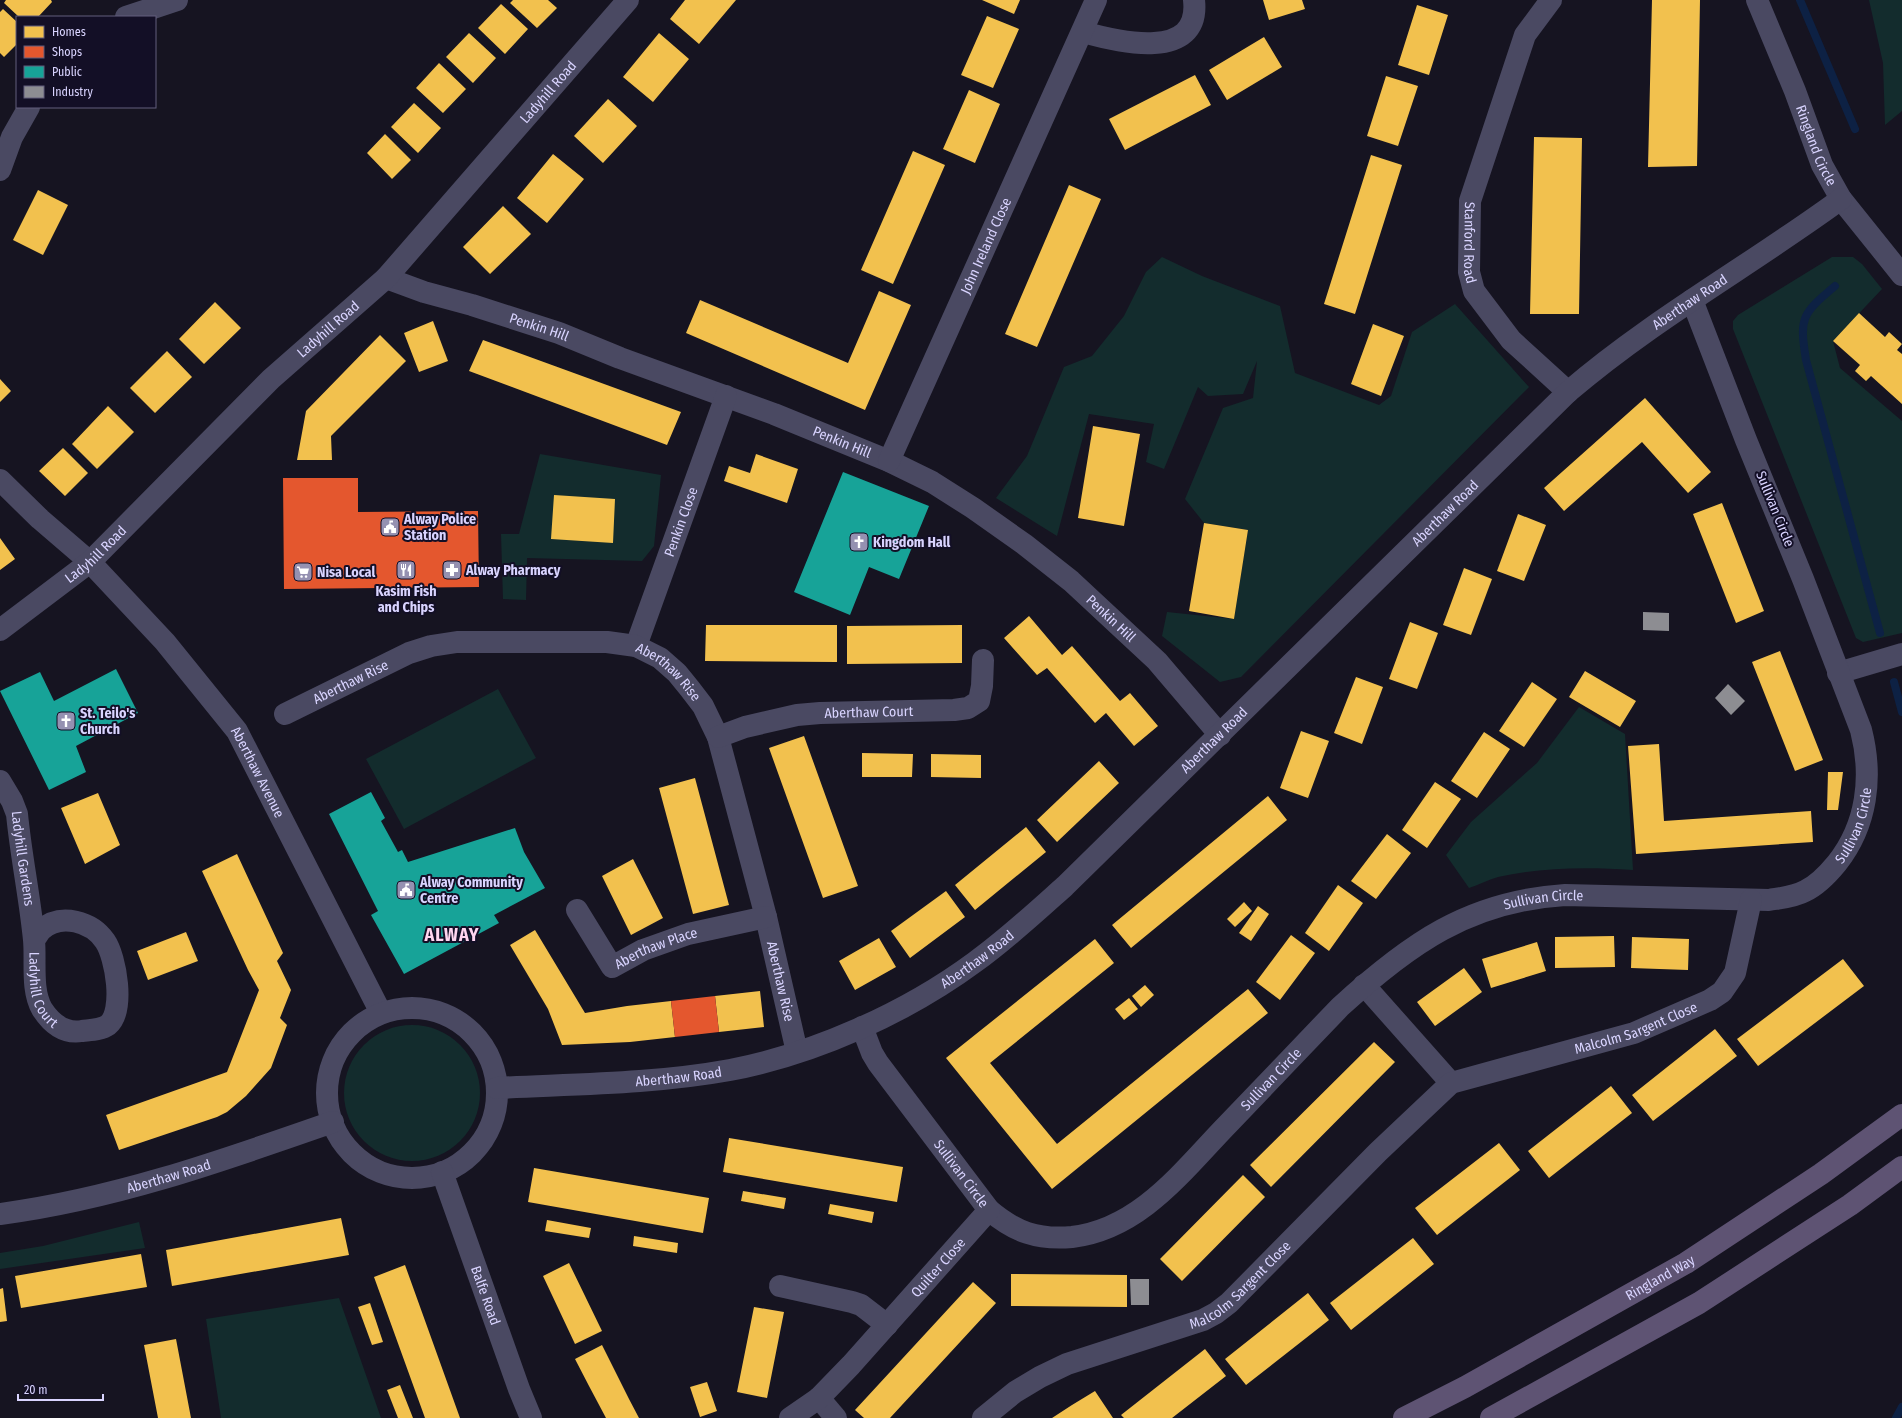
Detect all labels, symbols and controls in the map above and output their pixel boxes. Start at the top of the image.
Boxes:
legend [16,16,156,108]
text: Homes [52,25,86,39]
text: Shops [52,45,82,59]
street label: Ladyhill Road [516,57,580,127]
text: Public [52,65,82,79]
text: Industry [52,85,93,99]
street label: Ringland Circle [1792,103,1840,189]
street label: John Ireland Close [957,195,1015,297]
street label: Stanford Road [1460,202,1480,285]
street label: Aberthaw Road [1649,271,1730,333]
street label: Ladyhill Road [293,297,363,361]
street label: Penkin Hill [508,309,572,345]
street label: Penkin Hill [810,422,874,461]
street label: Sullivan Circle [1752,469,1798,550]
street label: Aberthaw Road [1408,476,1482,549]
street label: Penkin Close [660,485,701,559]
place label: Alway Police Station [403,511,476,544]
public building icon: Alway Police Station [379,516,401,538]
street label: Ladyhill Road [61,522,130,587]
church icon: Kingdom Hall [848,531,870,553]
place label: Kingdom Hall [873,534,951,551]
restaurant icon: Kasim Fish and Chips [395,559,417,581]
pharmacy icon: Alway Pharmacy [441,559,463,581]
supermarket icon: Nisa Local [292,561,314,583]
place label: Alway Pharmacy [465,562,561,579]
place label: Nisa Local [317,564,375,581]
place label: Kasim Fish and Chips [375,583,437,616]
street label: Penkin Hill [1083,591,1140,646]
street label: Aberthaw Rise [633,639,705,705]
street label: Aberthaw Rise [310,656,391,707]
street label: Aberthaw Court [824,702,914,721]
street label: Aberthaw Road [1177,703,1251,776]
place label: St. Teilo's Church [80,705,135,738]
church icon: St. Teilo's Church [55,710,77,732]
street label: Aberthaw Avenue [228,723,288,820]
street label: Sullivan Circle [1831,787,1875,867]
street label: Ladyhill Gardens [8,810,38,907]
place label: Alway Community Centre [419,874,523,907]
public building icon: Alway Community Centre [395,879,417,901]
street label: Sullivan Circle [1502,886,1584,913]
district label: ALWAY [424,924,479,946]
street label: Aberthaw Place [611,924,699,973]
street label: Aberthaw Road [937,927,1017,992]
street label: Aberthaw Rise [763,939,798,1023]
street label: Ladyhill Court [26,952,62,1032]
street label: Malcolm Sargent Close [1573,998,1700,1057]
street label: Sullivan Circle [1237,1044,1305,1114]
street label: Aberthaw Road [635,1063,723,1090]
street label: Sullivan Circle [930,1136,993,1211]
street label: Aberthaw Road [125,1156,213,1197]
street label: Quilter Close [907,1234,969,1300]
street label: Malcolm Sargent Close [1187,1237,1294,1332]
street label: Ringland Way [1622,1251,1698,1304]
street label: Balfe Road [468,1264,504,1327]
scale bar [18,1376,103,1402]
text: 20 m [24,1383,48,1397]

